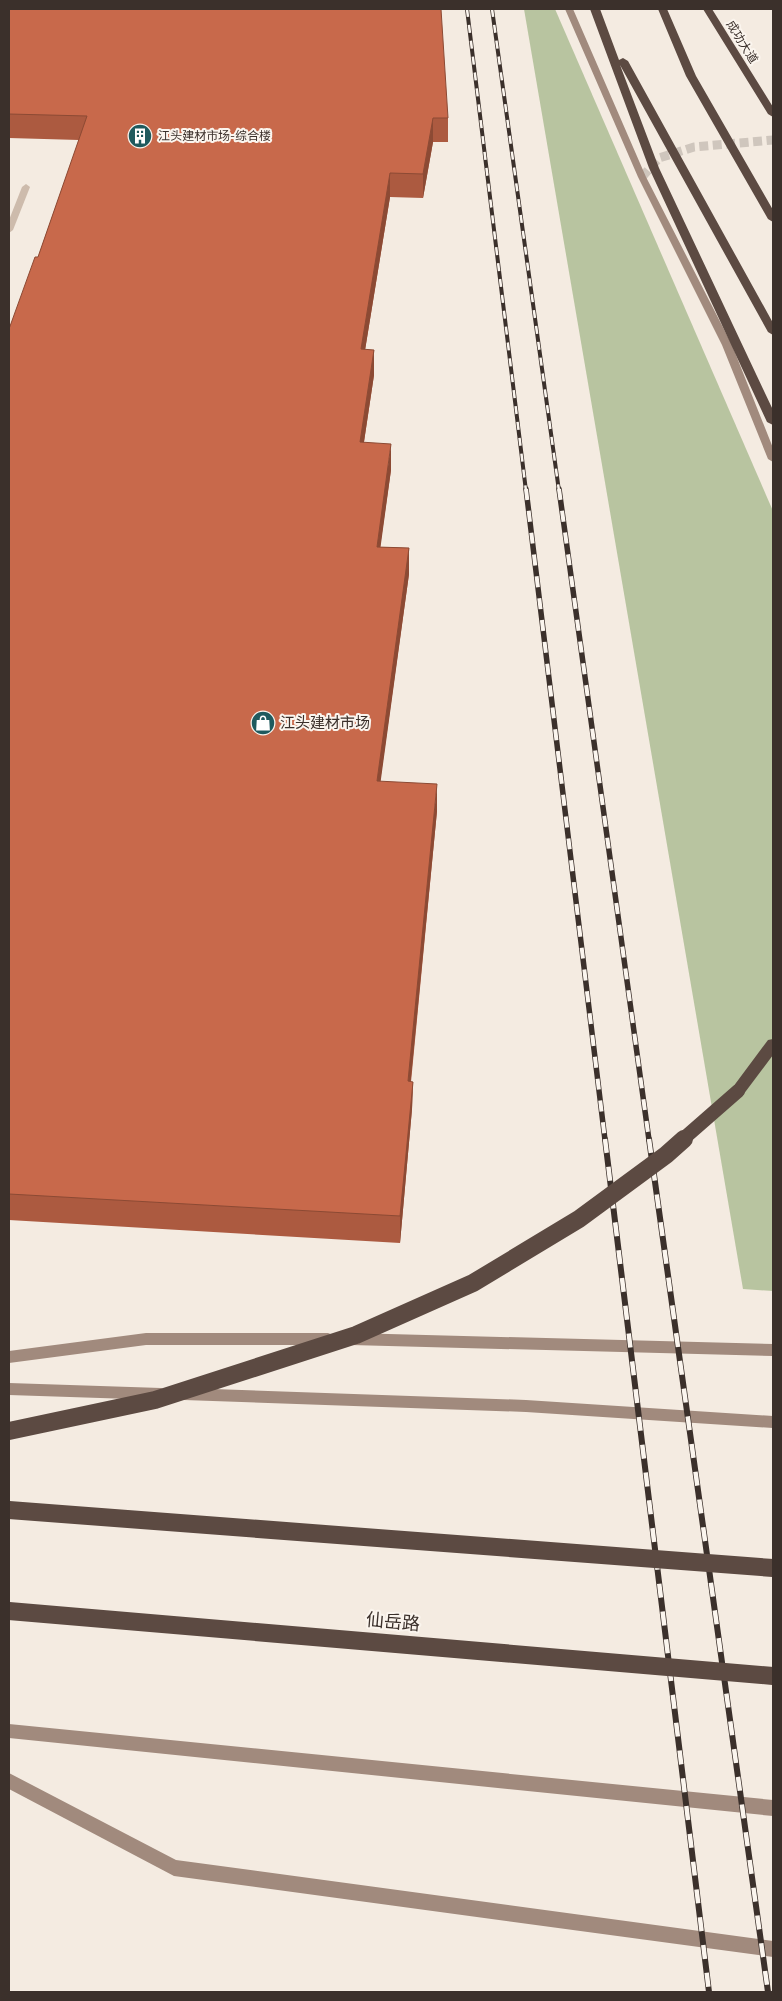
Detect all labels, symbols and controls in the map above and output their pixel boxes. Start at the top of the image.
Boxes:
street label: 成功大道 [722,17,762,67]
building icon: 江头建材市场-综合楼 [127,123,153,149]
place label: 江头建材市场-综合楼 [158,128,271,144]
shop icon: 江头建材市场 [250,710,276,736]
place label: 江头建材市场 [280,713,370,733]
street label: 仙岳路 [365,1608,421,1636]

